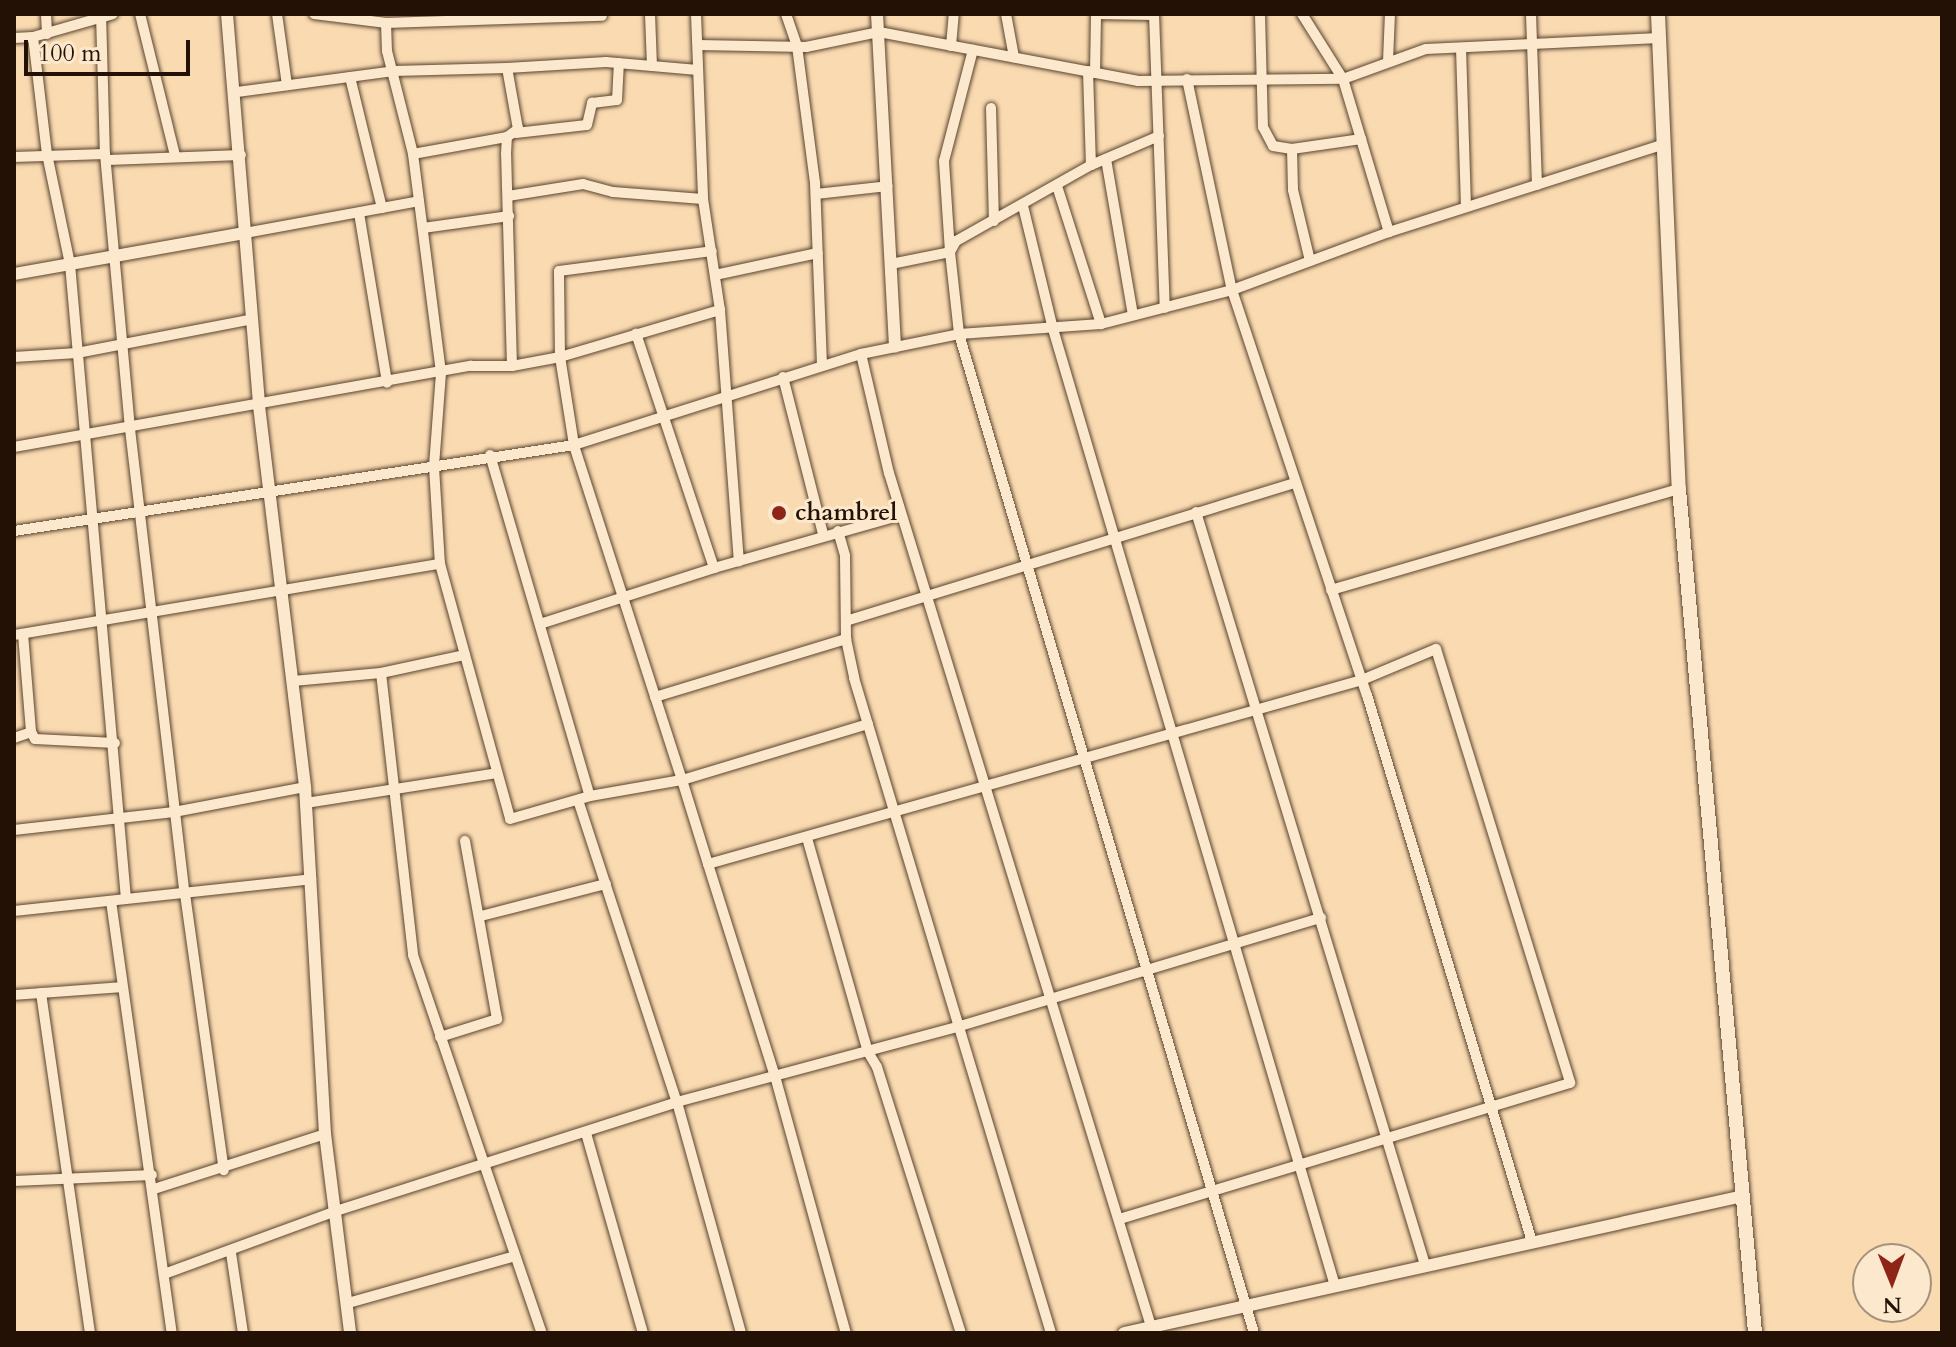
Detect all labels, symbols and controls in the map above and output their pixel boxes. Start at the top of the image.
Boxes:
scale bar [28,24,194,74]
text: 100 m [38,37,102,70]
place label: chambrel [795,499,897,527]
marker: chambrel [770,504,788,522]
north arrow [1852,1243,1932,1323]
text: N [1883,1290,1902,1320]

